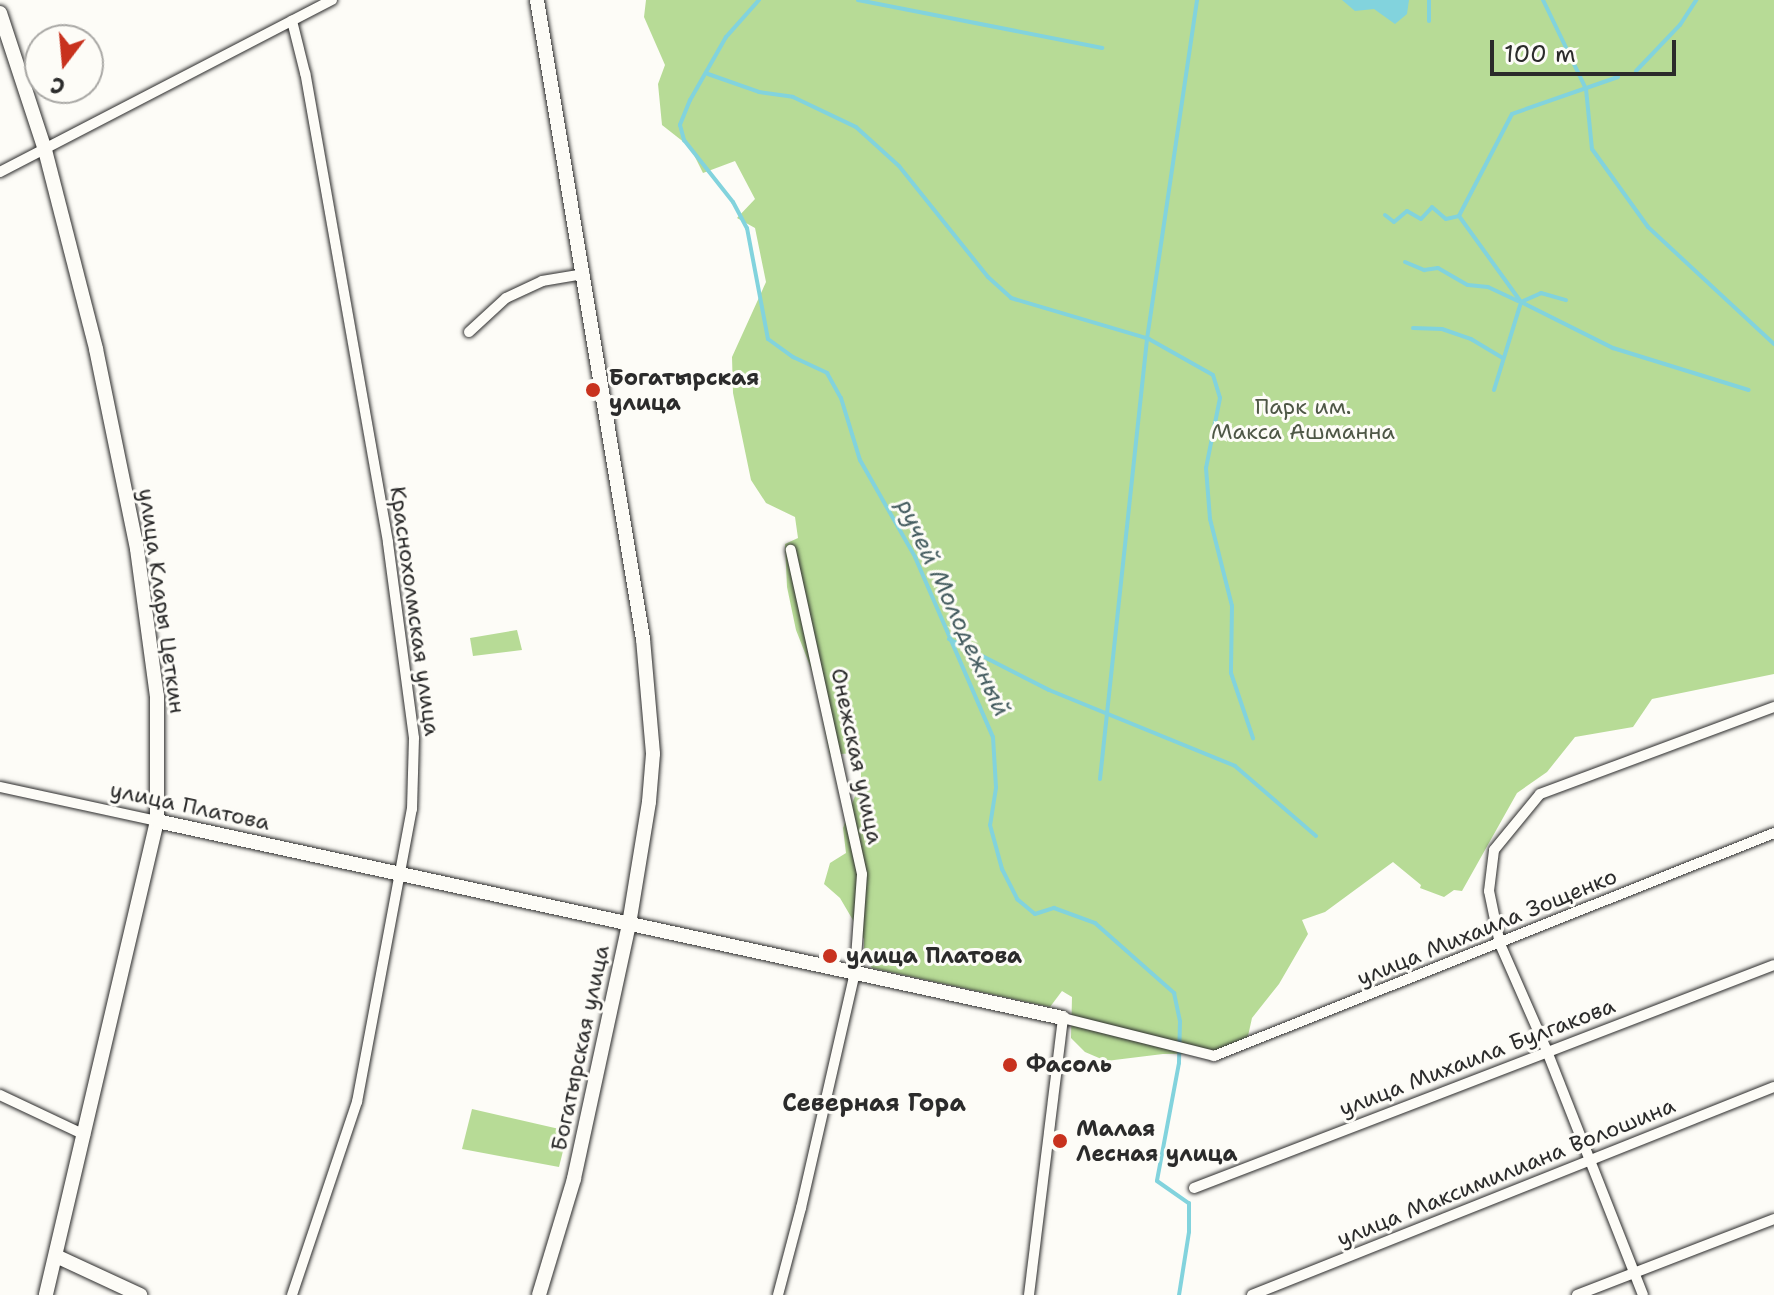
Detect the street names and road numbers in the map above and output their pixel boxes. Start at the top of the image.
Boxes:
street label: Краснохолмская улица [384,485,446,737]
street label: улица Клары Цеткин [133,487,191,715]
street label: Онежская улица [825,666,889,846]
street label: улица Платова [108,776,272,836]
street label: улица Михаила Зощенко [1353,863,1621,991]
street label: Богатырская улица [545,943,615,1153]
street label: улица Михаила Булгакова [1335,992,1619,1122]
street label: улица Максимилиана Волошина [1333,1092,1679,1252]

